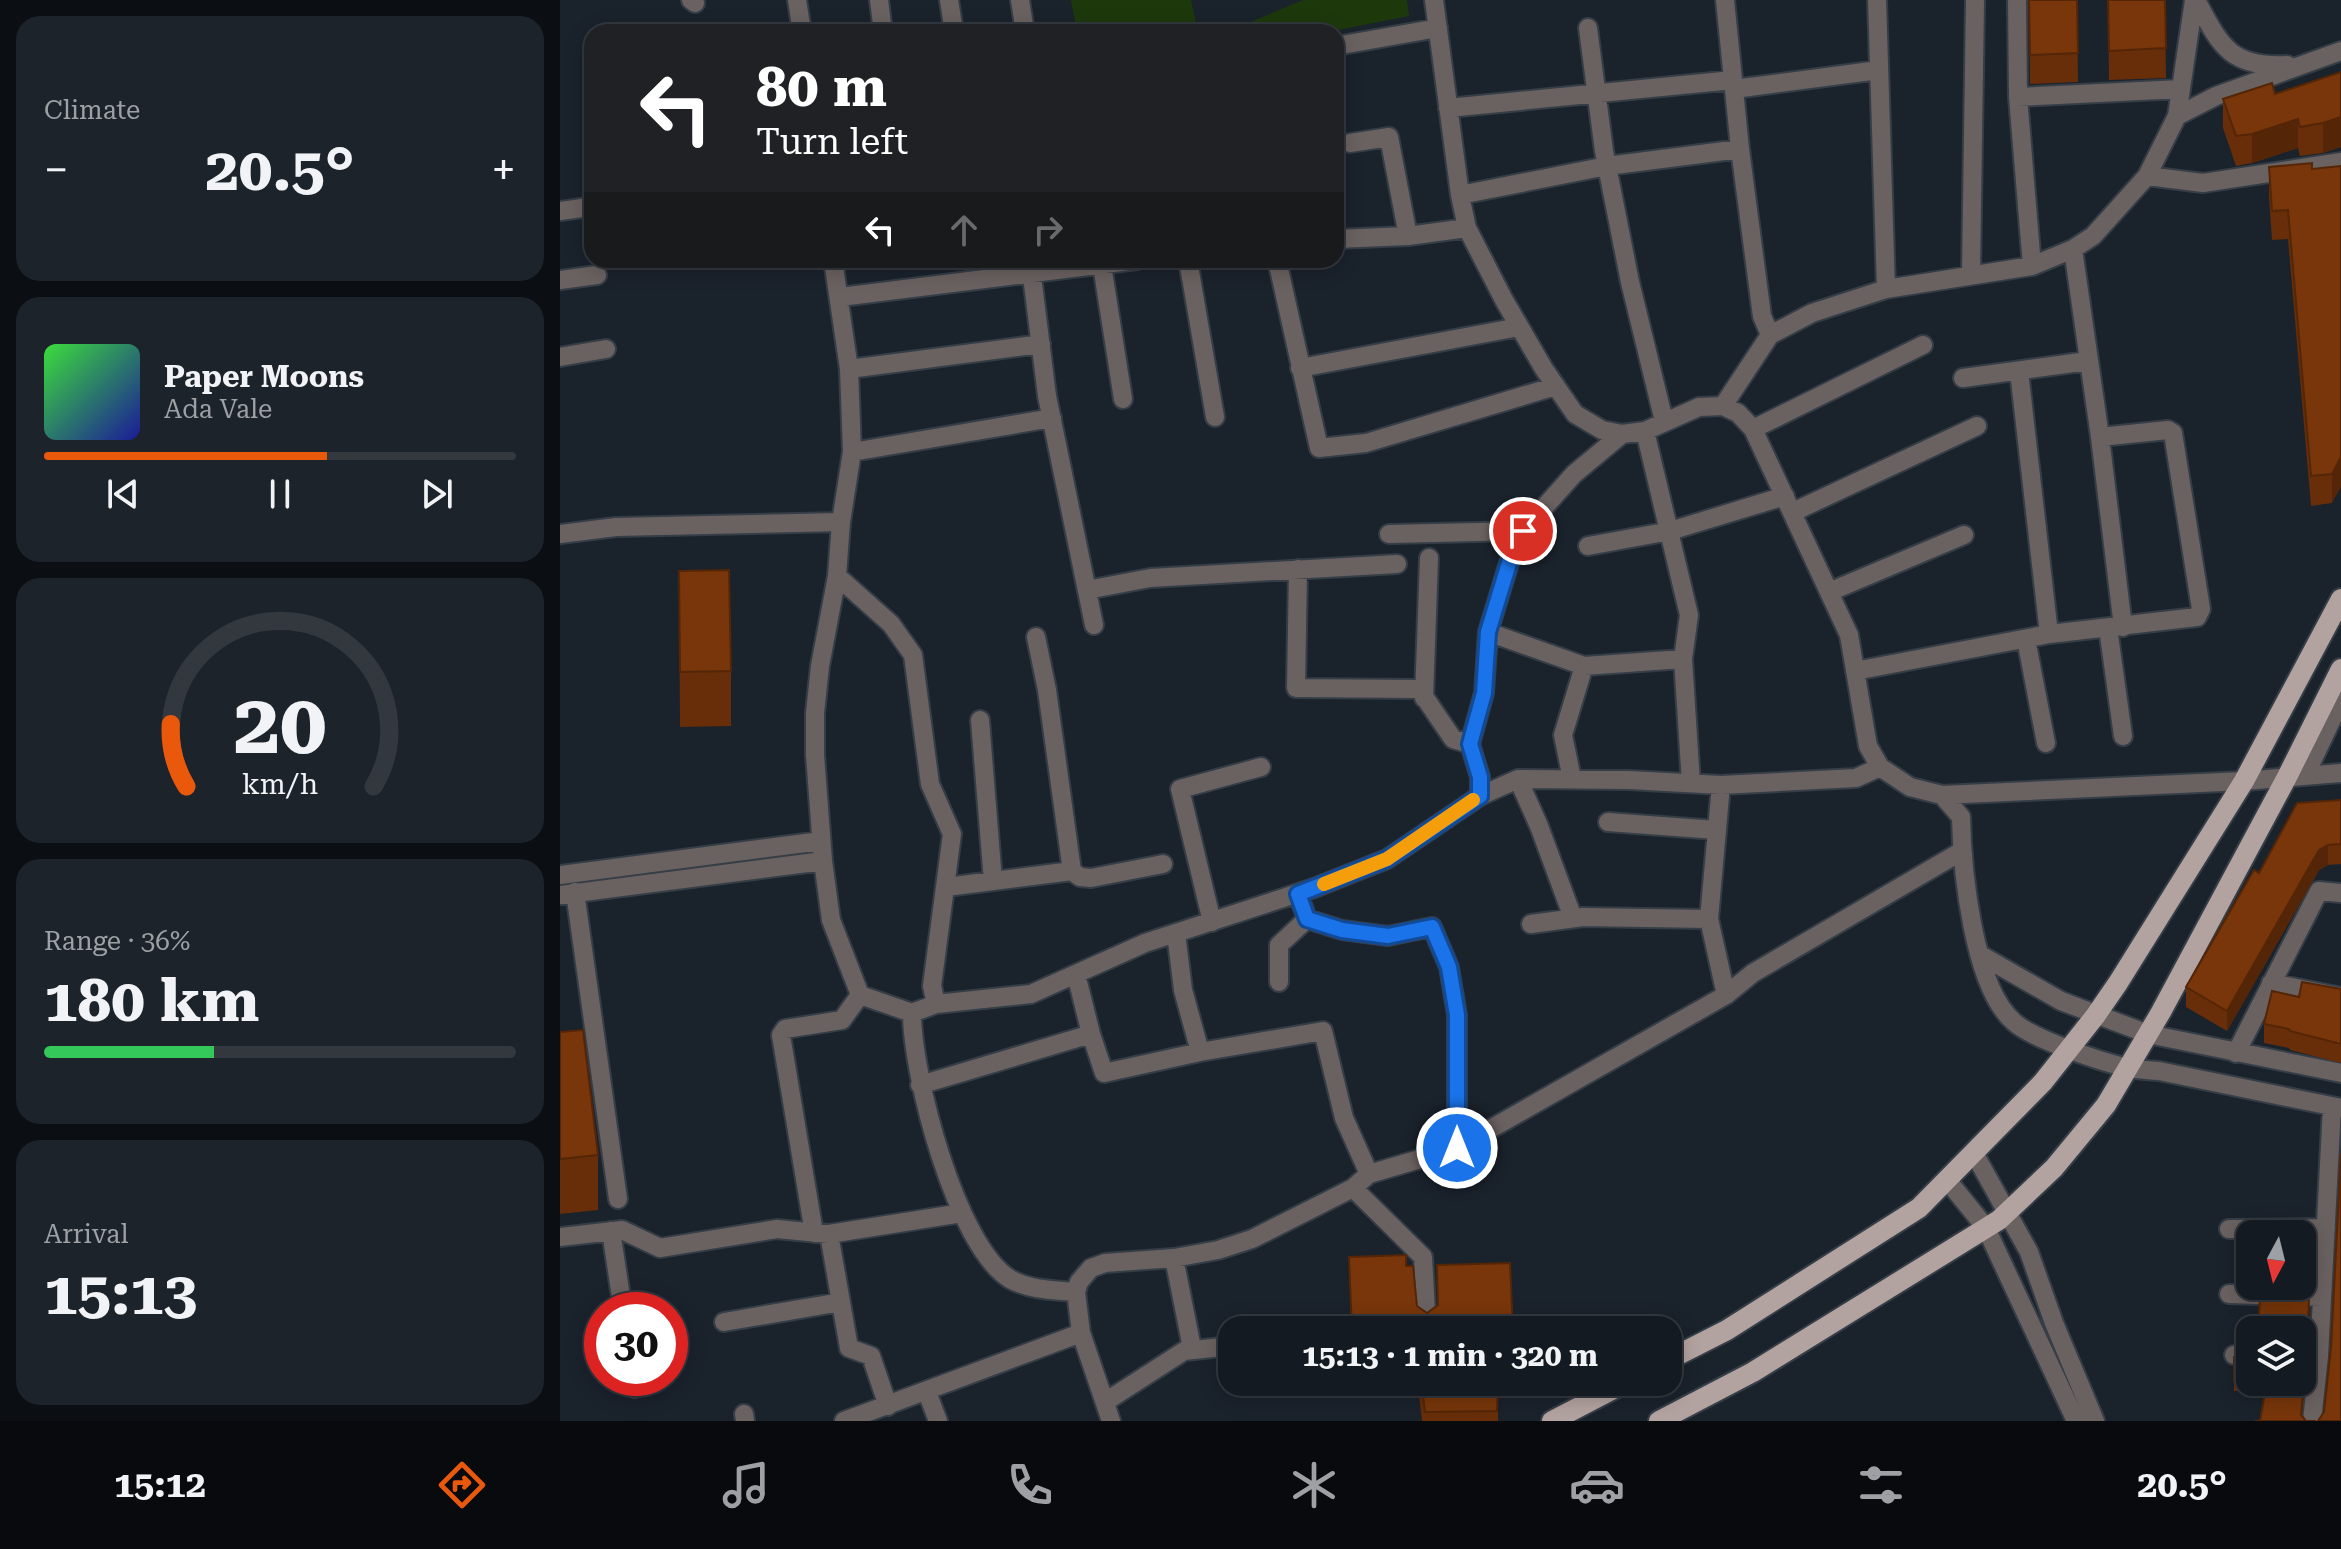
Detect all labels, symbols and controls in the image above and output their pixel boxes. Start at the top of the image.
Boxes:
text: 80 m [756,54,887,120]
icon: left [624,56,728,160]
text: Climate [44,95,140,125]
text: Turn left [756,121,908,163]
text: 20.5° [205,134,355,205]
text: − [44,144,69,196]
text: + [491,144,516,196]
icon: left [858,208,902,252]
icon: ahead [942,208,986,252]
icon: right [1026,208,1070,252]
text: Paper Moons [164,359,364,394]
text: Ada Vale [164,394,272,424]
icon: previous [101,472,145,516]
icon: pause [258,472,302,516]
icon: next [415,472,459,516]
pin [1489,497,1557,565]
icon: arrive [1501,509,1545,553]
text: 20 [233,675,327,772]
text: km/h [242,767,318,801]
text: Range · 36% [44,926,190,956]
text: 180 km [44,965,259,1036]
position arrow [1415,1106,1499,1190]
text: Arrival [44,1219,129,1249]
north arrow [2236,1220,2316,1300]
map controls [2236,1220,2316,1396]
text: 15:13 [44,1258,197,1329]
speed limit sign: 30 [584,1292,688,1396]
button: layers [2236,1316,2316,1396]
text: 15:13 · 1 min · 320 m [1302,1338,1598,1373]
icon: directions [434,1457,490,1513]
icon: music [718,1457,774,1513]
icon: phone [1002,1457,1058,1513]
icon: climate [1286,1457,1342,1513]
icon: car [1569,1457,1625,1513]
icon: filters [1853,1457,1909,1513]
text: 15:12 [114,1464,206,1506]
text: 20.5° [2137,1464,2227,1506]

